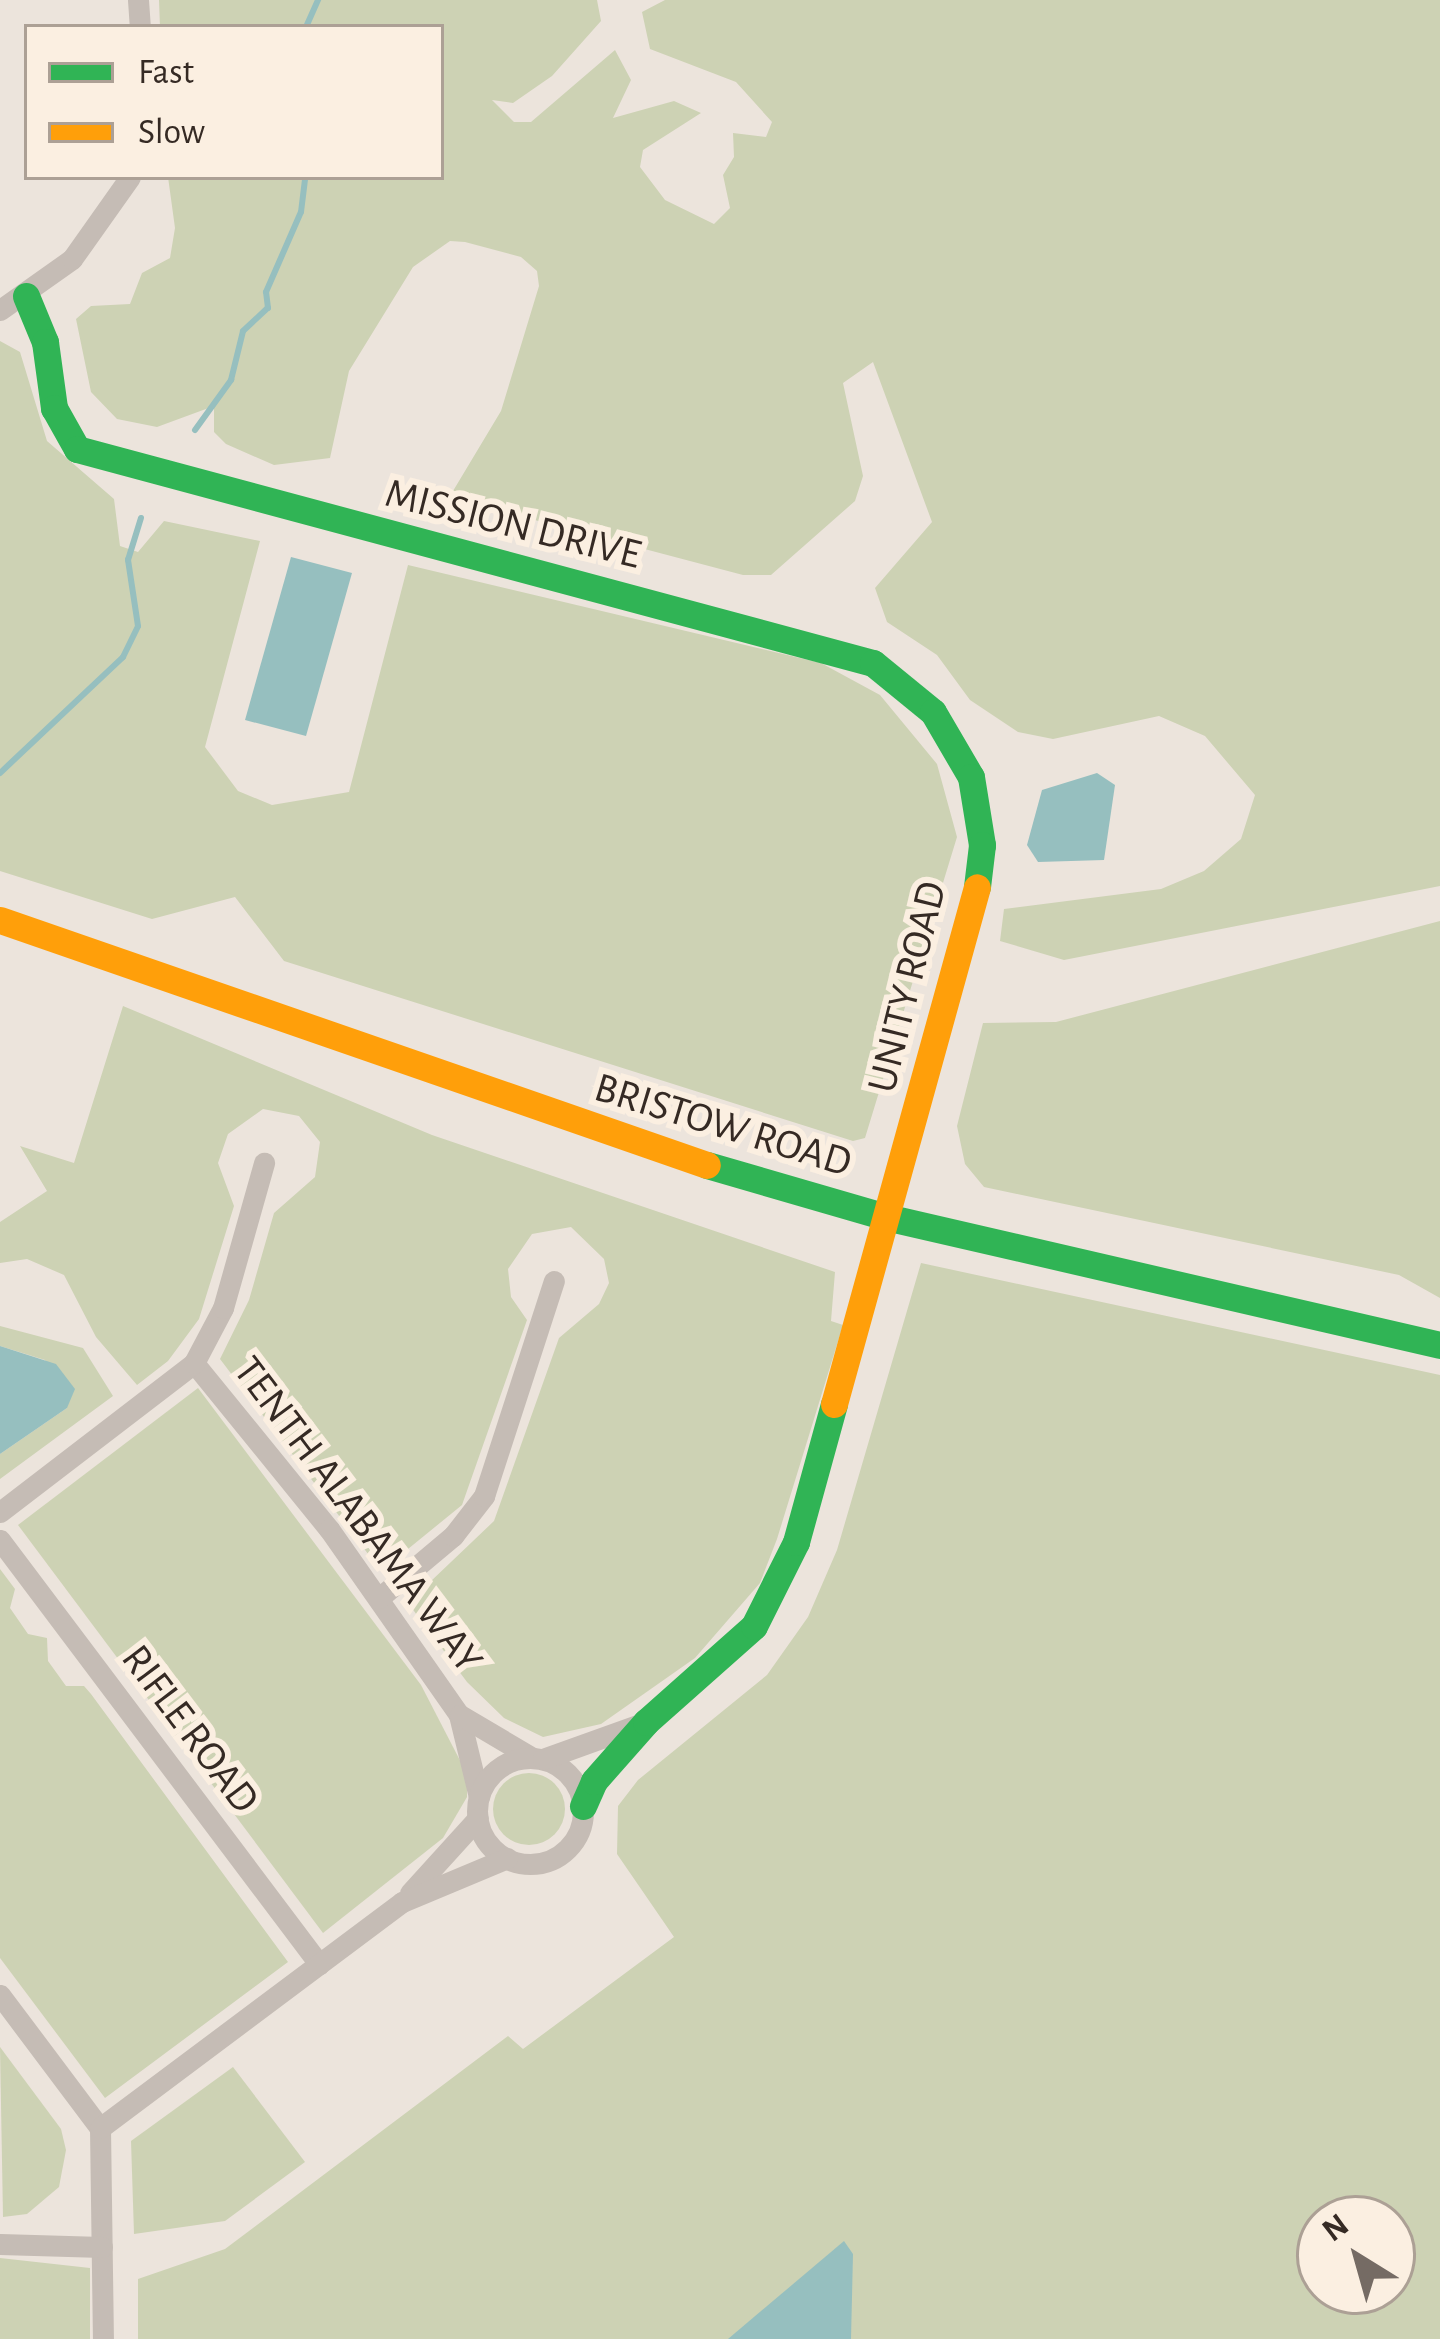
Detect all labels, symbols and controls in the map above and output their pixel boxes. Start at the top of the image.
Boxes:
legend [24,24,444,180]
text: Fast [138,54,194,90]
text: Slow [138,114,205,150]
street label: MISSION DRIVE [380,468,646,580]
street label: UNITY ROAD [856,876,958,1098]
street label: BRISTOW ROAD [588,1062,858,1188]
street label: TENTH ALABAMA WAY [223,1347,493,1683]
street label: RIFLE ROAD [110,1635,270,1823]
north arrow [1296,2195,1416,2315]
text: N [1317,2208,1355,2248]

